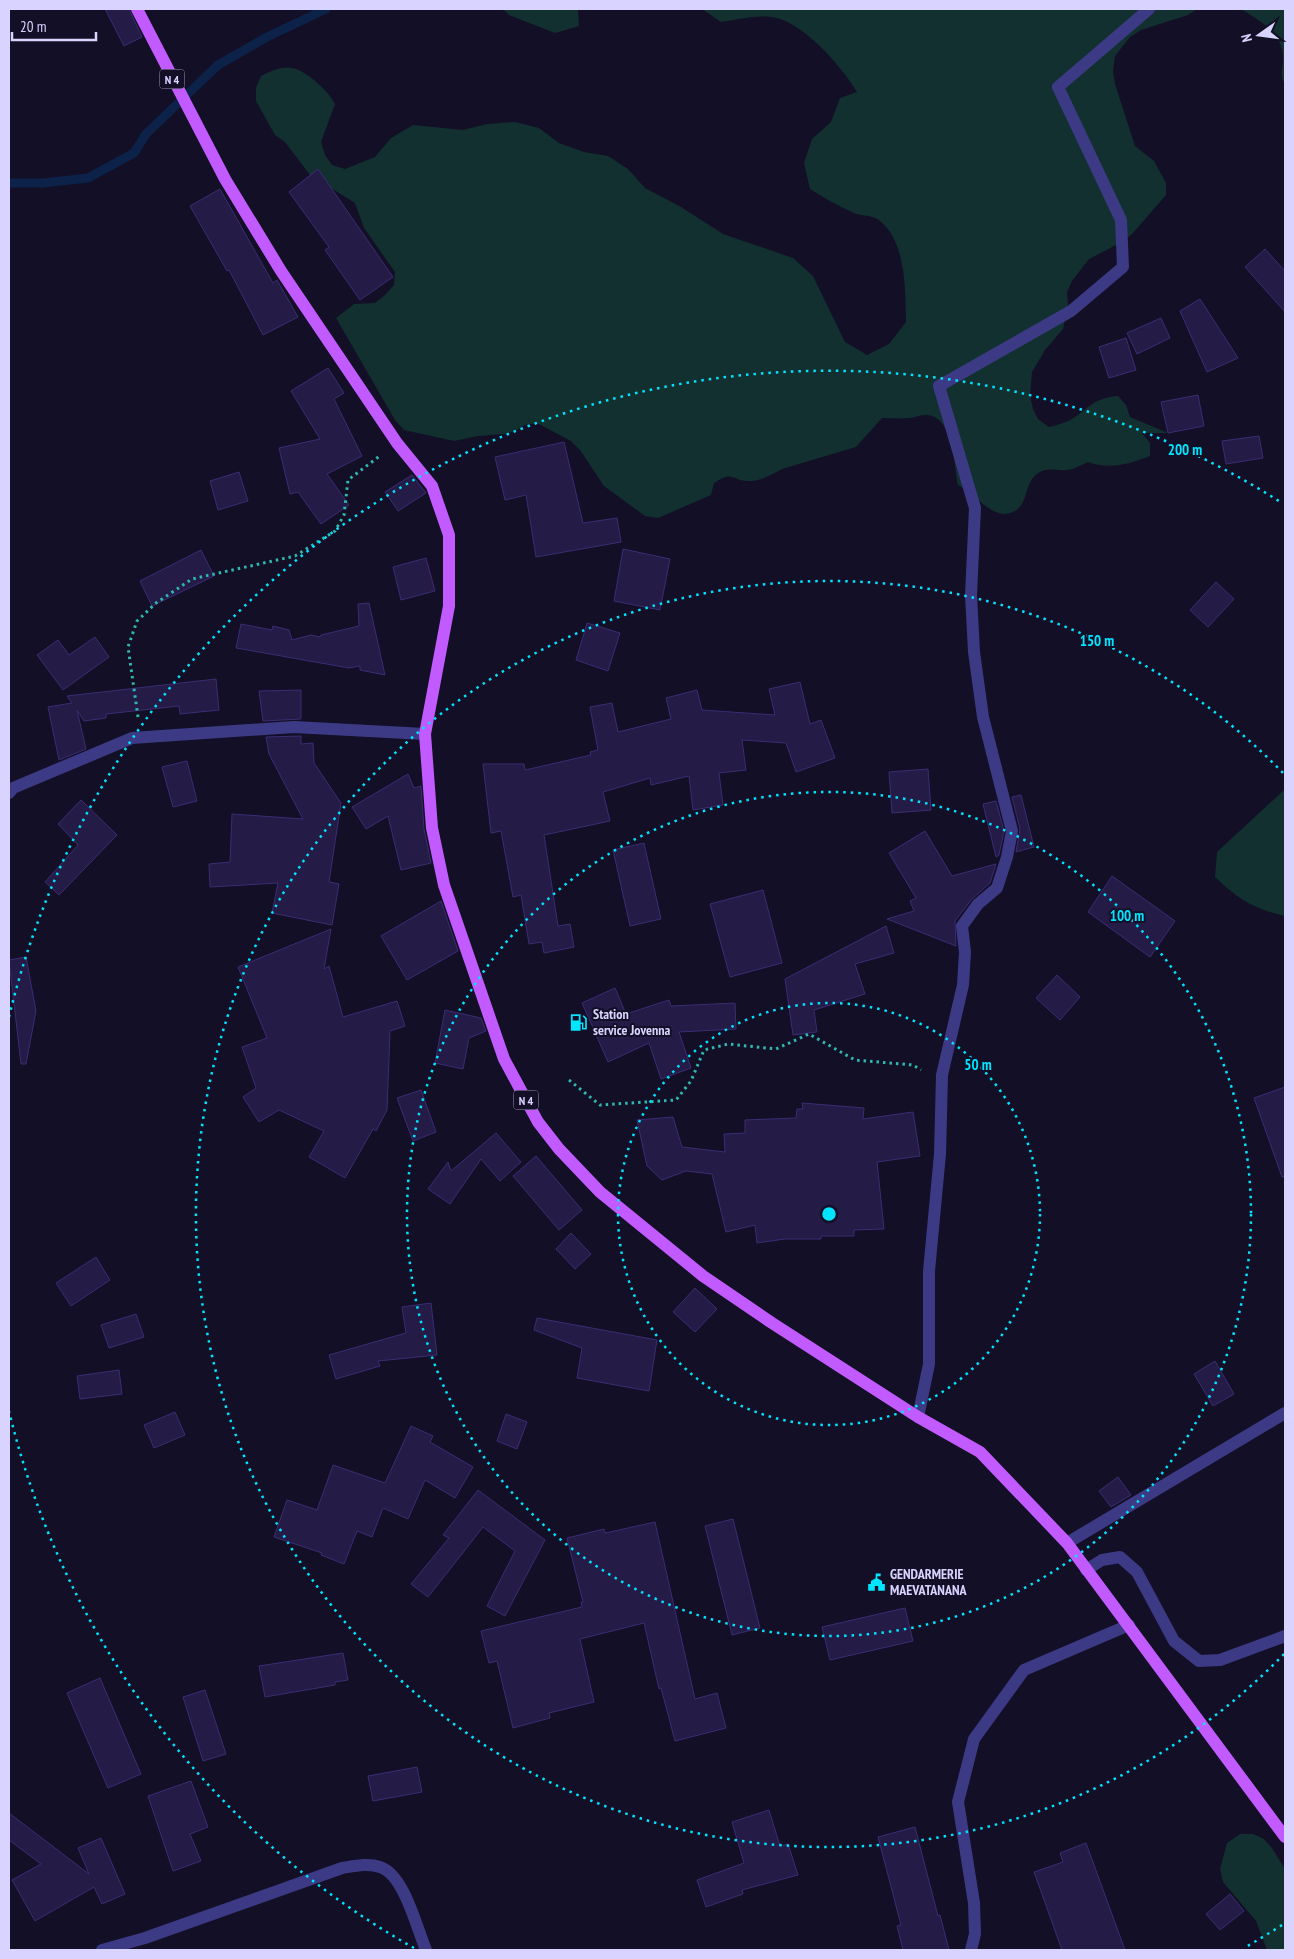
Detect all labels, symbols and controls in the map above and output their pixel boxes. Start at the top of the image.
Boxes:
scale bar [12,10,96,42]
north arrow [1234,10,1284,60]
text: 20 m [20,17,46,36]
text: N [1237,32,1256,44]
road number: N 4 [160,70,184,88]
text: 200 m [1168,440,1202,459]
text: 150 m [1080,631,1114,650]
text: 100 m [1110,906,1144,925]
place label: Station service Jovenna [593,1005,671,1039]
fuel station icon: Station service Jovenna [569,1012,589,1032]
text: 50 m [964,1055,992,1074]
road number: N 4 [514,1090,538,1110]
centre of rings [820,1205,838,1223]
place label: GENDARMERIE MAEVATANANA [890,1565,967,1599]
public building icon: GENDARMERIE MAEVATANANA [866,1572,886,1592]

